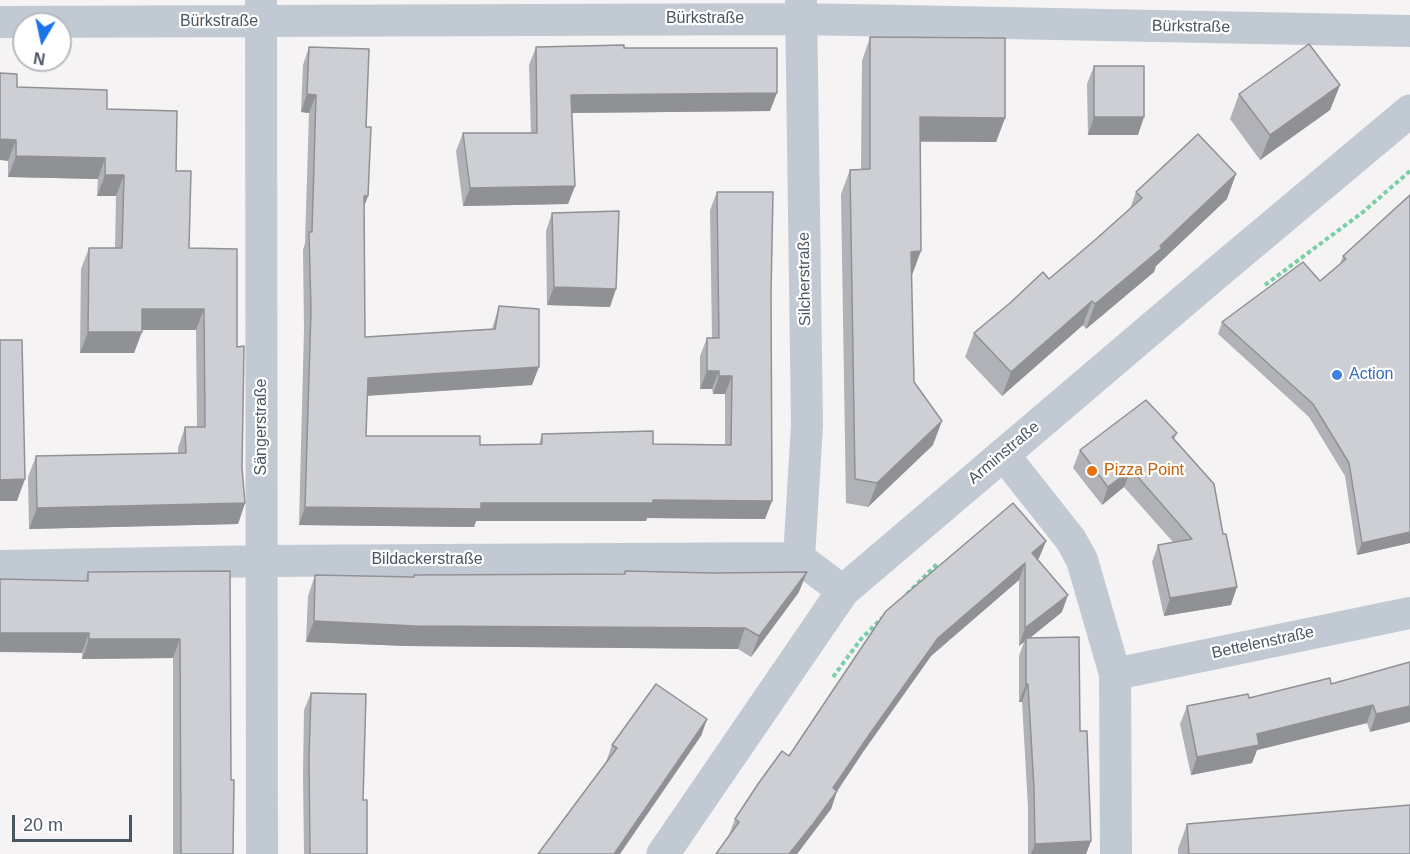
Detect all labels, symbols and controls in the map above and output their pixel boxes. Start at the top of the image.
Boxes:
street label: Bürkstraße [666,9,744,29]
north arrow [12,12,72,72]
street label: Bürkstraße [180,12,258,32]
street label: Bürkstraße [1152,17,1230,37]
text: N [32,49,46,68]
street label: Silcherstraße [795,232,815,326]
place label: Action [1349,365,1393,385]
marker: Action [1330,368,1344,382]
street label: Sängerstraße [252,379,272,475]
street label: Arminstraße [964,418,1044,488]
place label: Pizza Point [1104,461,1184,481]
marker: Pizza Point [1085,464,1099,478]
street label: Bildackerstraße [371,550,483,570]
street label: Bettelenstraße [1210,623,1316,663]
scale bar [15,803,135,841]
text: 20 m [23,815,63,835]

